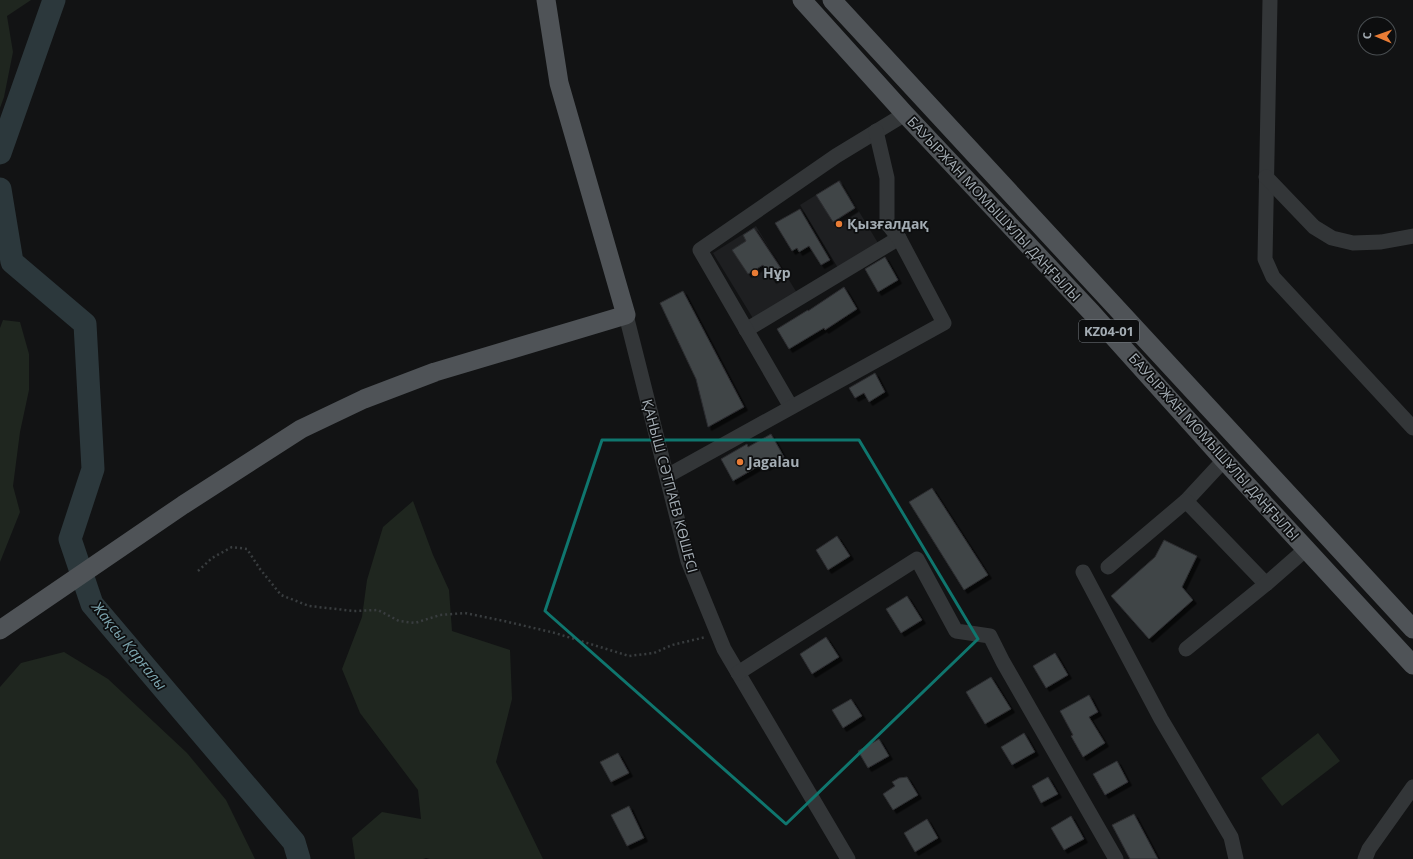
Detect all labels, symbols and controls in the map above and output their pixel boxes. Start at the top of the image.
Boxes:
north arrow [1357,16,1397,56]
text: С [1359,32,1374,39]
street label: БАУЫРЖАН МОМЫШҰЛЫ ДАҢҒЫЛЫ [903,112,1085,305]
place label: Қызғалдақ [847,214,929,233]
marker: Қызғалдақ [834,219,844,229]
place label: Нұр [763,263,791,282]
marker: Нұр [750,268,760,278]
road number: KZ04-01 [1079,320,1139,342]
street label: БАУЫРЖАН МОМЫШҰЛЫ ДАҢҒЫЛЫ [1125,349,1304,545]
street label: ҚАНЫШ СӘТПАЕВ КӨШЕСІ [638,397,703,575]
place label: Jagalau [746,452,799,471]
marker: Jagalau [735,457,745,467]
water label: Жақсы Қарғалы [87,596,172,694]

